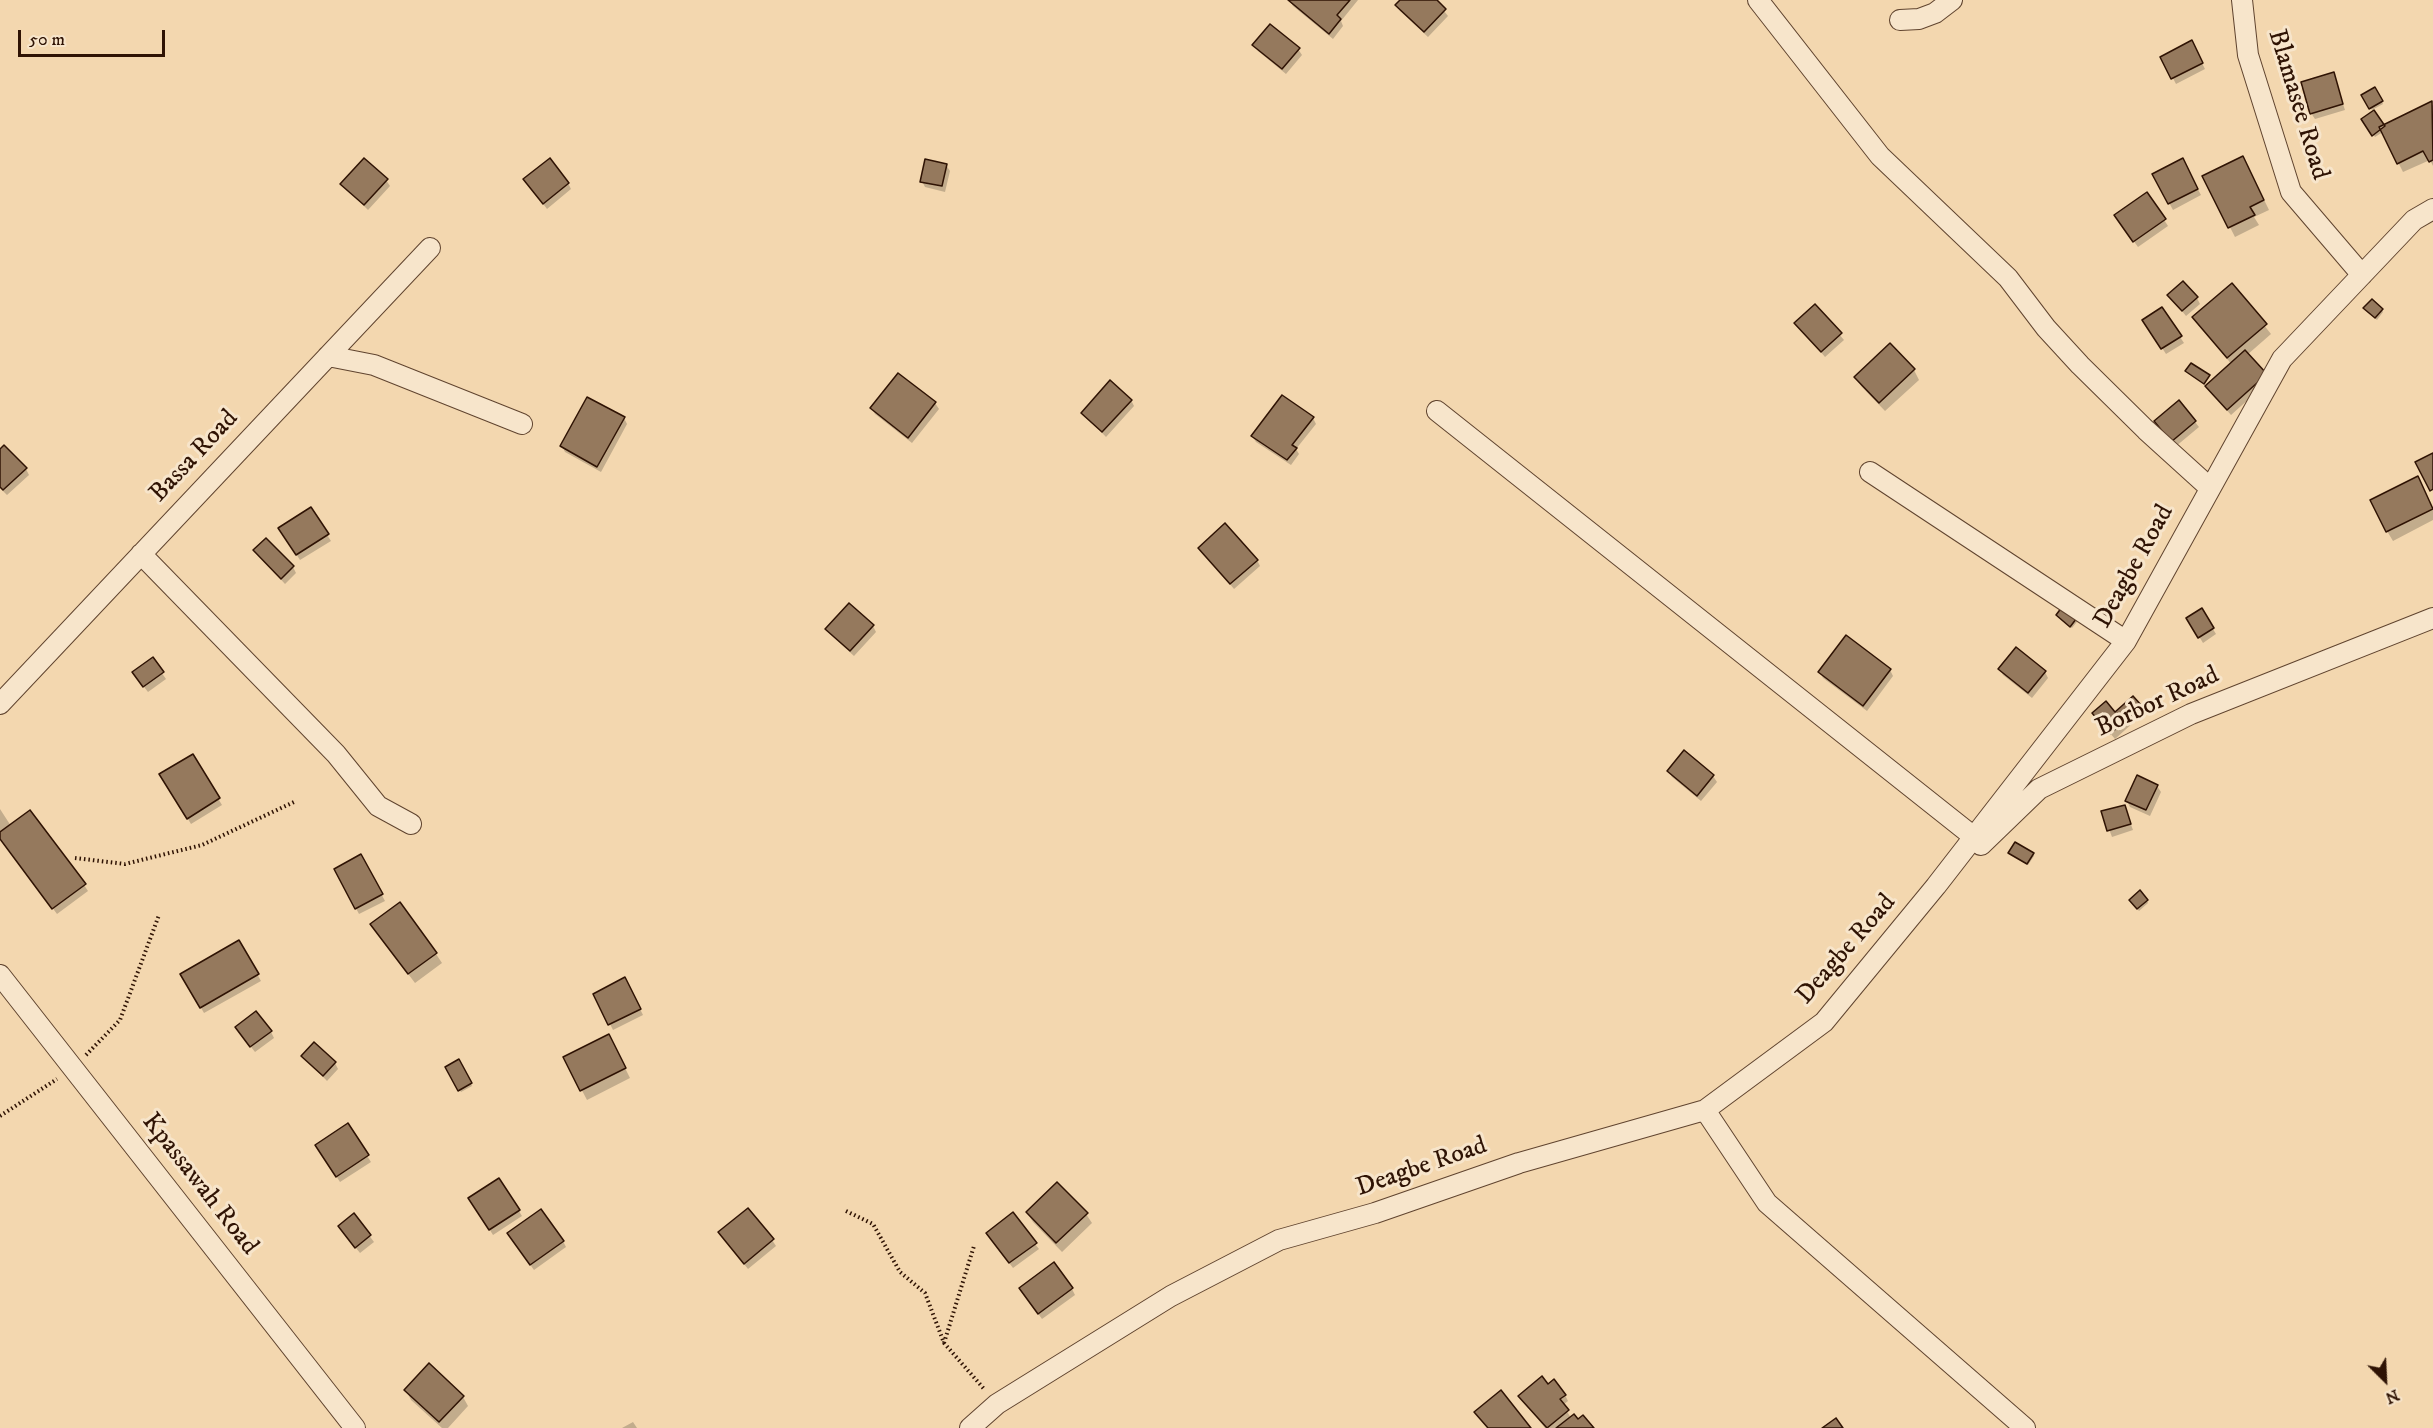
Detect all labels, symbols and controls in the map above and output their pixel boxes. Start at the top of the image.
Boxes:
scale bar [21,18,168,56]
street label: Blamasee Road [2259,26,2335,184]
text: 50 m [29,29,65,51]
street label: Bassa Road [144,404,246,510]
street label: Deagbe Road [2088,500,2182,634]
street label: Borbor Road [2091,661,2225,745]
street label: Deagbe Road [1791,888,1903,1012]
street label: Kpassawah Road [134,1108,264,1262]
street label: Deagbe Road [1353,1131,1491,1205]
north arrow [2355,1350,2415,1410]
text: N [2382,1385,2402,1408]

